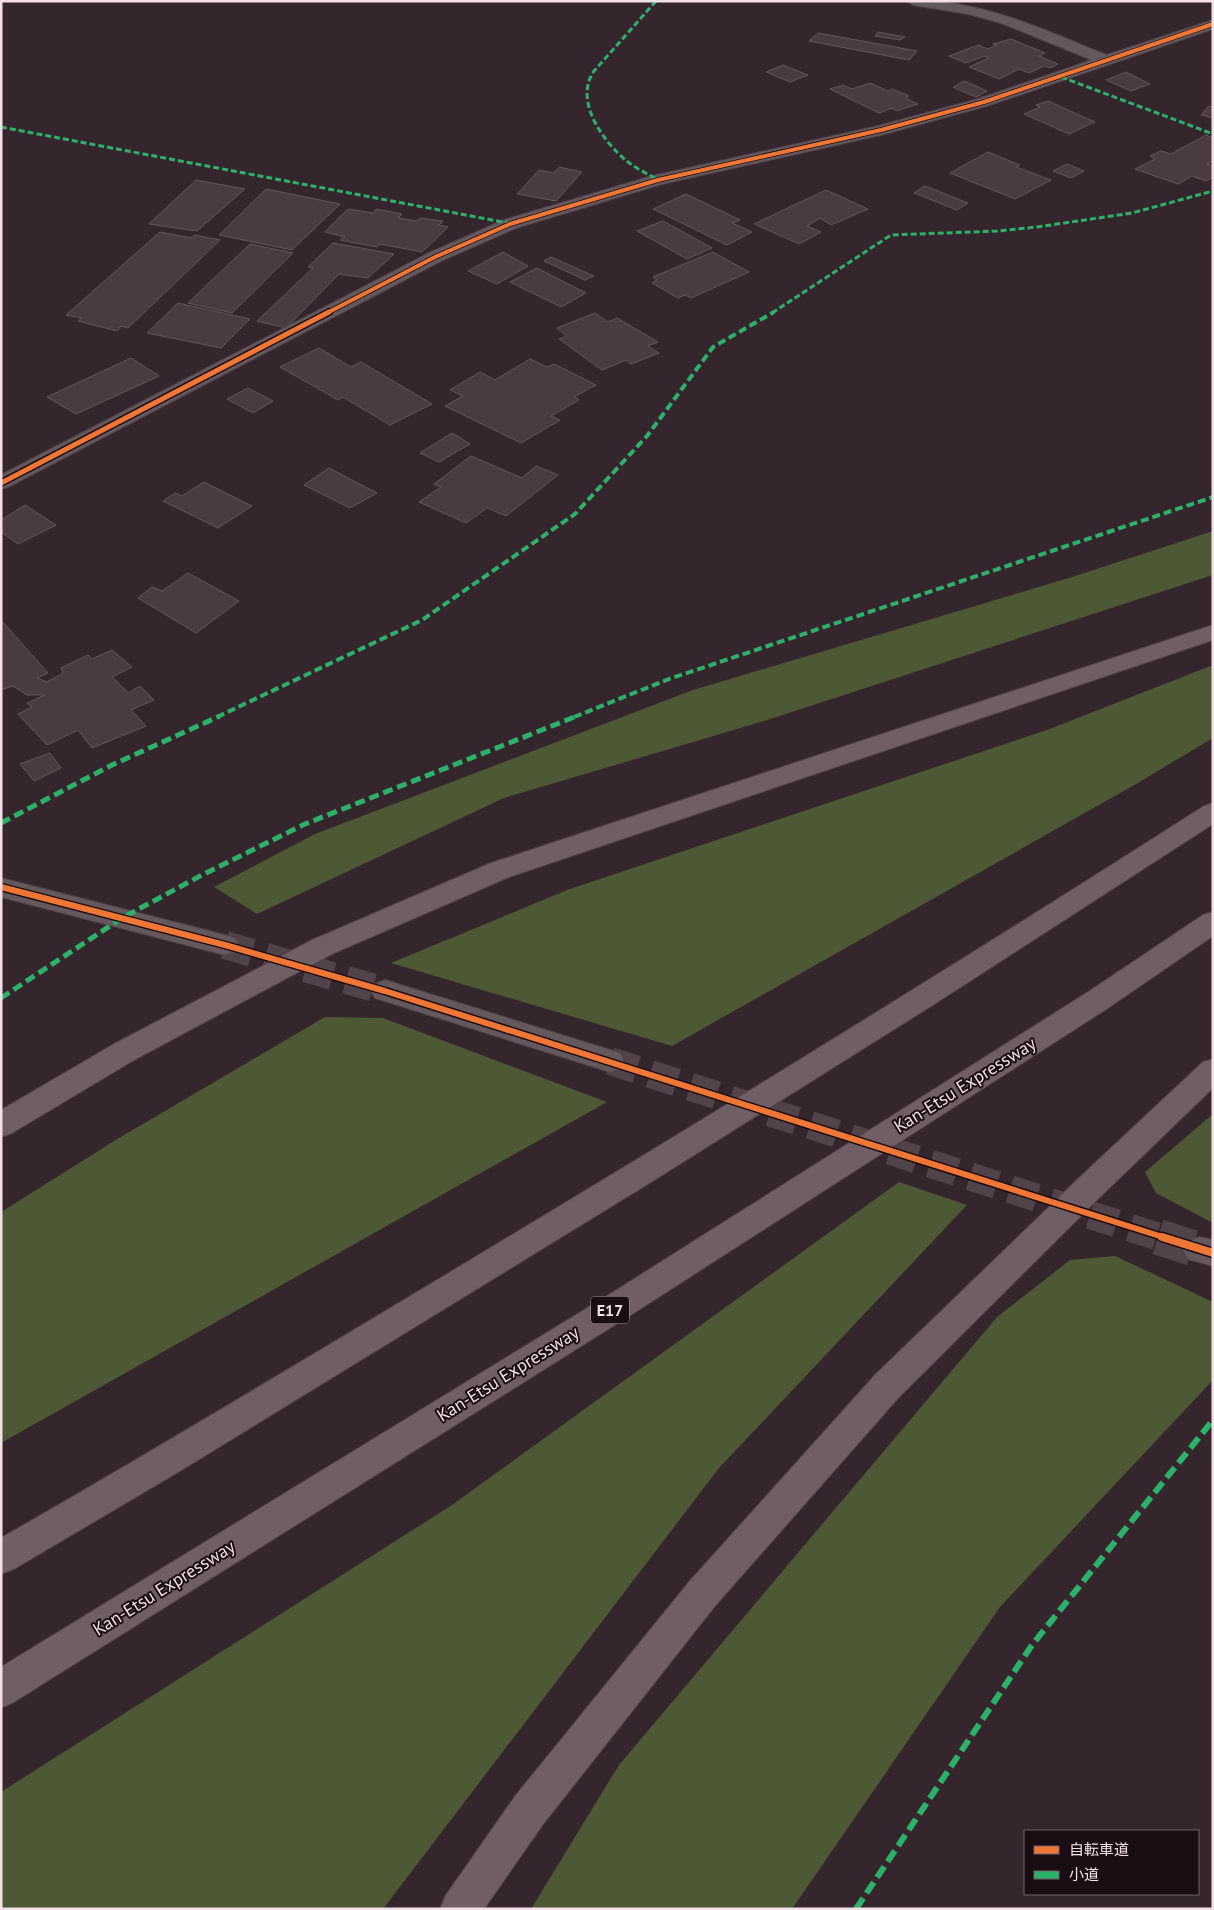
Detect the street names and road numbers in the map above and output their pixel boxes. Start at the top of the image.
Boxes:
street label: Kan-Etsu Expressway [889,1031,1041,1138]
road number: E17 [591,1296,629,1324]
street label: Kan-Etsu Expressway [432,1320,584,1427]
street label: Kan-Etsu Expressway [88,1534,240,1641]

